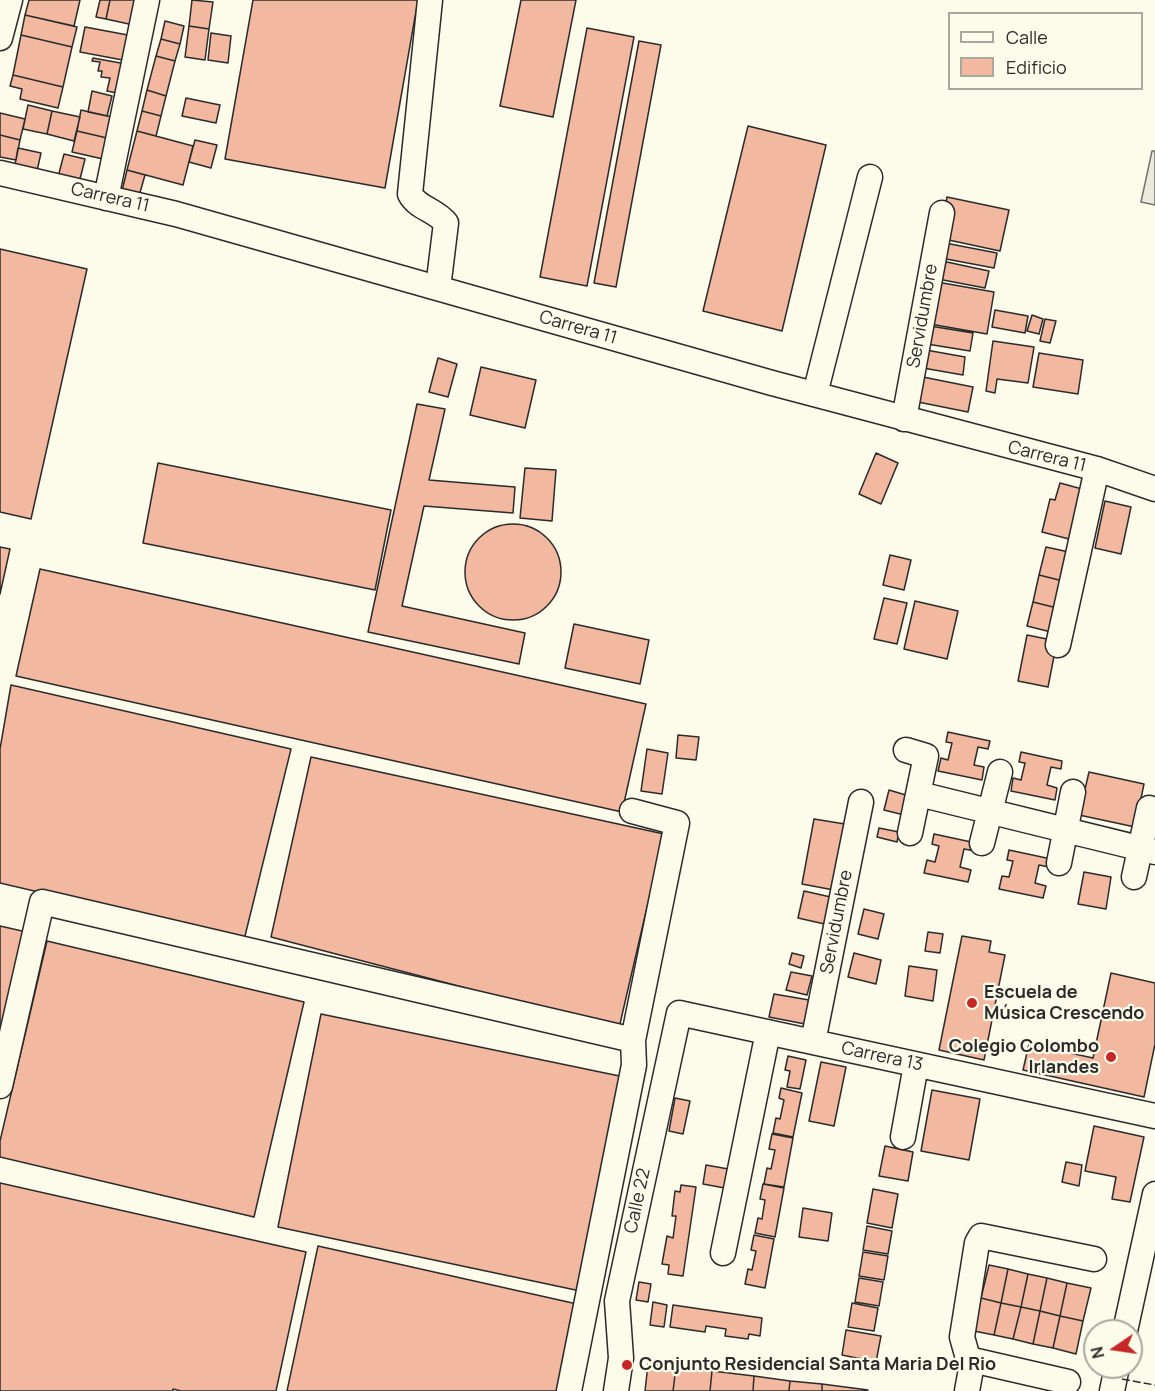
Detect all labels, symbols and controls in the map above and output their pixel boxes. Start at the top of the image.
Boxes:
legend [948,12,1143,90]
text: Calle [1006,25,1048,49]
text: Edificio [1006,55,1067,79]
street label: Carrera 11 [69,178,151,218]
street label: Servidumbre [903,262,943,370]
street label: Carrera 11 [537,307,619,349]
street label: Carrera 11 [1006,437,1088,477]
street label: Servidumbre [816,868,858,976]
place label: Escuela de Música Crescendo [984,982,1144,1024]
marker: Escuela de Música Crescendo [965,996,979,1010]
place label: Colegio Colombo Irlandes [949,1036,1099,1078]
street label: Carrera 13 [839,1038,925,1076]
marker: Colegio Colombo Irlandes [1104,1050,1118,1064]
street label: Calle 22 [621,1167,655,1235]
north arrow [1083,1319,1143,1379]
text: N [1085,1345,1109,1361]
place label: Conjunto Residencial Santa Maria Del Rio [639,1354,996,1376]
marker: Conjunto Residencial Santa Maria Del Rio [620,1358,634,1372]

